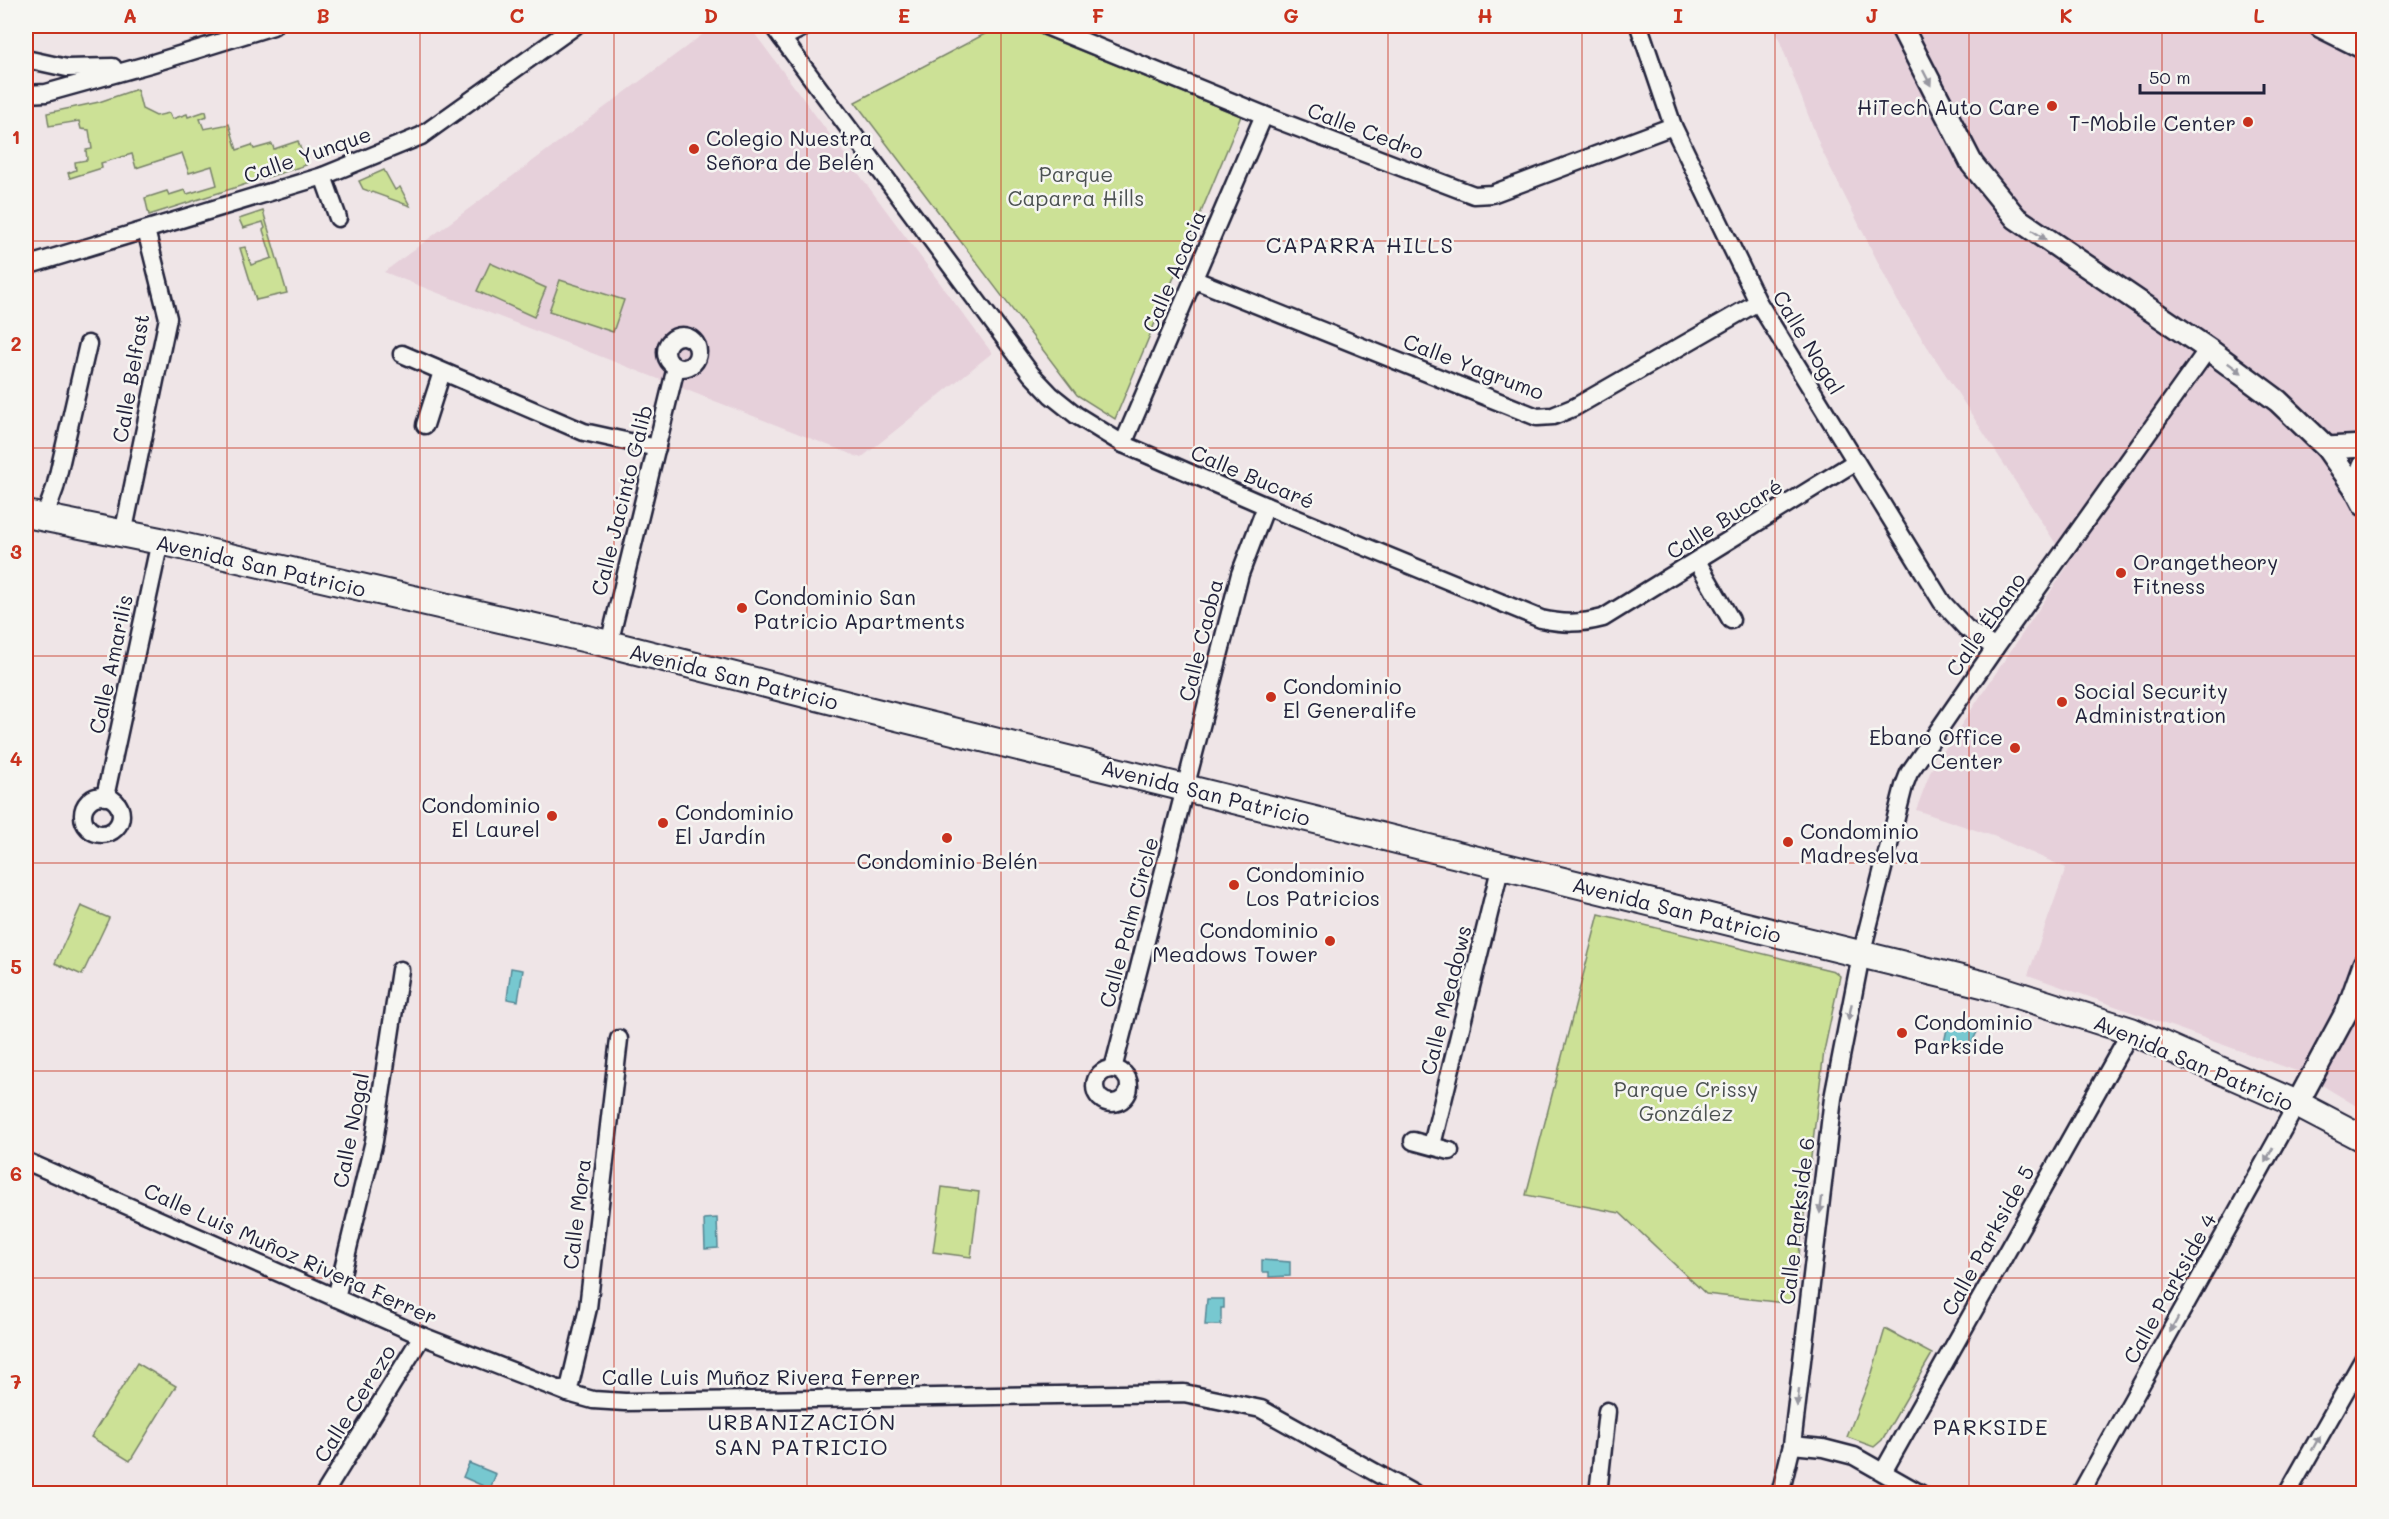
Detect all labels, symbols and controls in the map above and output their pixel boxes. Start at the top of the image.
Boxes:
text: A [123,2,137,28]
text: B [316,2,330,28]
text: C [510,2,525,28]
text: D [704,2,718,28]
text: E [898,2,910,28]
text: F [1092,2,1105,28]
text: G [1283,2,1299,28]
text: H [1477,2,1493,28]
text: I [1673,2,1683,28]
text: J [1865,2,1879,28]
text: K [2059,2,2073,28]
text: L [2253,2,2265,28]
scale bar [2140,57,2264,95]
text: 50 m [2149,65,2191,89]
one-way arrow [1922,70,1932,87]
place label: HiTech Auto Care [1857,93,2040,120]
street label: Calle Cedro [1304,95,1428,165]
marker: HiTech Auto Care [2045,99,2059,113]
place label: T-Mobile Center [2069,109,2236,136]
marker: T-Mobile Center [2241,115,2255,129]
street label: Calle Yunque [240,120,374,188]
text: 1 [12,123,20,149]
place label: Colegio Nuestra Señora de Belén [706,124,874,175]
marker: Colegio Nuestra Señora de Belén [687,142,701,156]
park label: Parque Caparra Hills [1007,160,1145,211]
street label: Calle Acacia [1135,206,1211,336]
one-way arrow [2030,229,2046,241]
district label: CAPARRA HILLS [1266,230,1454,259]
street label: Calle Nogal [1767,285,1851,399]
street label: Calle Belfast [105,311,155,445]
street label: Calle Yagrumo [1400,327,1548,405]
text: 2 [10,330,22,356]
one-way arrow [2226,362,2242,374]
street label: Calle Jacinto Galib [584,402,658,598]
street label: Calle Bucaré [1187,438,1319,514]
street label: Calle Bucaré [1661,472,1787,564]
street label: Avenida San Patricio [154,528,368,602]
text: 3 [10,538,22,564]
place label: Orangetheory Fitness [2133,548,2278,599]
marker: Orangetheory Fitness [2114,566,2128,580]
street label: Calle Ébano [1939,567,2031,681]
street label: Calle Caoba [1172,576,1228,704]
place label: Condominio San Patricio Apartments [754,583,965,634]
street label: Calle Amarilis [82,592,138,736]
marker: Condominio San Patricio Apartments [735,601,749,615]
street label: Avenida San Patricio [627,637,841,715]
place label: Condominio El Generalife [1283,672,1417,723]
place label: Social Security Administration [2074,677,2228,728]
marker: Condominio El Generalife [1264,690,1278,704]
marker: Social Security Administration [2055,695,2069,709]
place label: Ebano Office Center [1869,723,2003,774]
marker: Ebano Office Center [2008,741,2022,755]
text: 4 [10,745,23,771]
street label: Avenida San Patricio [1099,753,1313,831]
place label: Condominio El Laurel [421,791,540,842]
place label: Condominio El Jardín [675,798,794,849]
marker: Condominio El Laurel [545,809,559,823]
marker: Condominio El Jardín [656,816,670,830]
place label: Condominio Madreselva [1800,817,1919,868]
marker: Condominio Belén [940,831,954,845]
street label: Calle Palm Circle [1092,834,1164,1010]
marker: Condominio Madreselva [1781,835,1795,849]
place label: Condominio Belén [856,847,1038,874]
place label: Condominio Los Patricios [1246,860,1380,911]
street label: Avenida San Patricio [1570,870,1784,948]
marker: Condominio Los Patricios [1227,878,1241,892]
place label: Condominio Meadows Tower [1152,916,1318,967]
street label: Calle Meadows [1413,922,1477,1078]
marker: Condominio Meadows Tower [1323,934,1337,948]
text: 5 [10,953,22,979]
one-way arrow [1845,1003,1854,1022]
place label: Condominio Parkside [1914,1008,2033,1059]
street label: Avenida San Patricio [2090,1008,2298,1116]
marker: Condominio Parkside [1895,1026,1909,1040]
street label: Calle Nogal [326,1070,374,1190]
park label: Parque Crissy González [1614,1075,1758,1126]
street label: Calle Parkside 6 [1772,1136,1820,1306]
one-way arrow [2264,1147,2274,1164]
street label: Calle Mora [556,1157,596,1271]
text: 6 [10,1160,22,1186]
street label: Calle Parkside 5 [1935,1160,2039,1320]
street label: Calle Luis Muñoz Rivera Ferrer [140,1176,442,1330]
one-way arrow [1816,1195,1825,1214]
street label: Calle Parkside 4 [2116,1207,2222,1368]
one-way arrow [2169,1317,2179,1334]
street label: Calle Cerezo [307,1339,401,1467]
street label: Calle Luis Muñoz Rivera Ferrer [602,1363,920,1390]
text: 7 [10,1368,22,1394]
one-way arrow [1793,1389,1802,1408]
district label: URBANIZACIÓN SAN PATRICIO [707,1407,897,1461]
district label: PARKSIDE [1933,1412,2049,1441]
one-way arrow [2311,1434,2321,1451]

